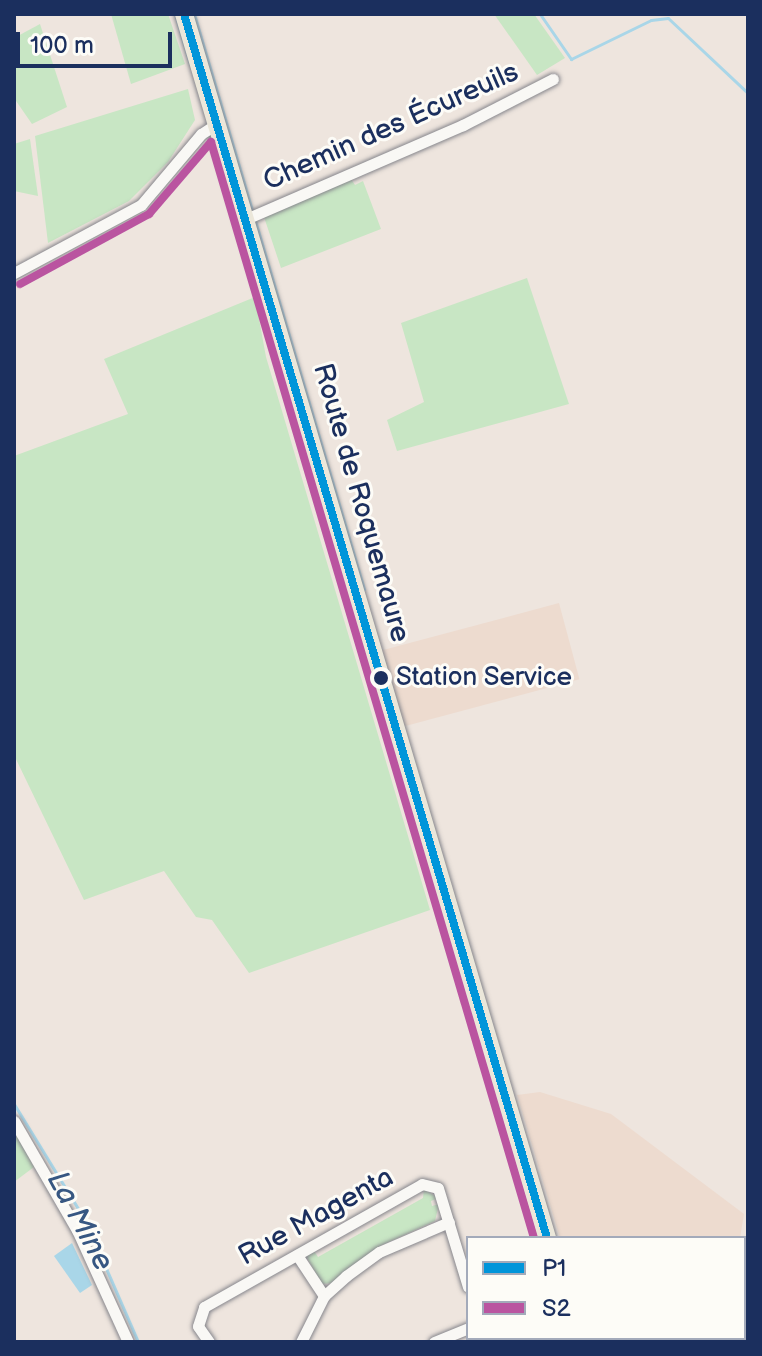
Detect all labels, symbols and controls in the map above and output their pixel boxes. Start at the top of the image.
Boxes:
scale bar [20,16,176,66]
text: 100 m [30,31,94,60]
street label: Chemin des Écureuils [258,56,524,198]
street label: Route de Roquemaure [305,360,417,646]
place label: Station Service [396,662,573,694]
marker: Station Service [373,670,389,686]
street label: Rue Magenta [233,1161,399,1273]
water label: La Mine [39,1165,121,1277]
legend [466,1236,746,1340]
text: P1 [542,1254,566,1283]
text: S2 [542,1294,571,1323]

